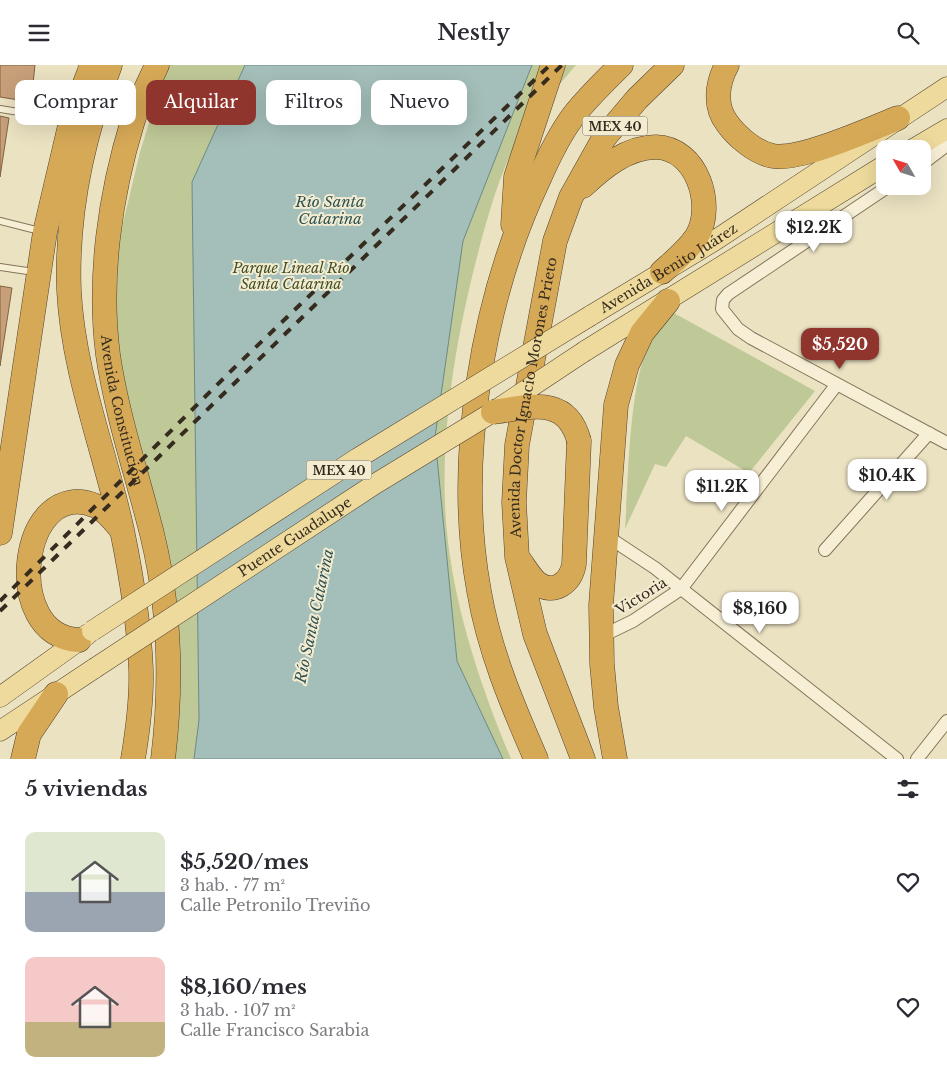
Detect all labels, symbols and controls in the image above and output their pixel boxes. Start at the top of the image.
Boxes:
icon: menu [25,19,53,47]
text: Nestly [437,19,510,46]
icon: search [894,19,922,47]
chip: Comprar [15,80,136,125]
chip: Alquilar [146,80,256,125]
chip: Filtros [266,80,361,125]
chip: Nuevo [371,80,467,125]
road number: MEX 40 [582,116,648,135]
north arrow [876,140,931,195]
map controls [876,140,931,195]
water label: Río Santa Catarina [294,192,365,228]
pin: $12.2K [773,211,855,253]
text: $12.2K [786,217,842,237]
street label: Avenida Benito Juárez [595,219,741,318]
street label: Avenida Doctor Ignacio Morones Prieto [505,256,561,539]
park label: Parque Lineal Río Santa Catarina [231,259,350,293]
pin: $5,520 [799,327,881,370]
street label: Avenida Constitución [97,333,148,488]
text: $5,520 [812,334,868,354]
pin: $10.4K [846,459,928,501]
road number: MEX 40 [306,461,372,479]
text: $10.4K [859,465,915,485]
pin: $11.2K [681,469,763,512]
text: $11.2K [696,476,748,496]
street label: Puente Guadalupe [235,493,355,581]
water label: Río Santa Catarina [290,547,337,686]
street label: Victoria [611,573,670,619]
pin: $8,160 [719,591,801,634]
text: $8,160 [733,598,787,618]
icon: filters [894,775,922,803]
text: 5 viviendas [25,776,148,802]
text: $5,520/mes [180,849,309,875]
icon: home [65,852,125,912]
icon: heart [894,868,922,896]
text: 3 hab. · 77 m² [180,875,285,895]
text: Calle Petronilo Treviño [180,895,371,915]
text: $8,160/mes [180,974,307,1000]
icon: home [65,977,125,1037]
icon: heart [894,993,922,1021]
text: 3 hab. · 107 m² [180,1000,296,1020]
text: Calle Francisco Sarabia [180,1020,369,1040]

